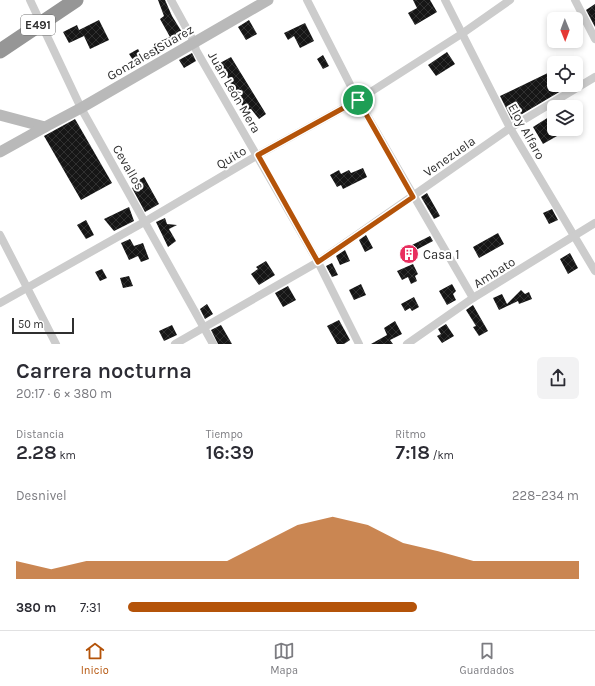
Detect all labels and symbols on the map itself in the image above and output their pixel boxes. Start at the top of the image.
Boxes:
north arrow [547,12,583,48]
road number: E491 [21,15,55,35]
street label: Gonzales Suarez [104,22,196,83]
street label: Juan León Mera [205,49,264,136]
pin [341,83,375,117]
street label: Eloy Alfaro [505,101,548,162]
street label: Venezuela [421,133,478,180]
street label: Cevallos [110,142,148,193]
street label: Quito [214,143,249,172]
building icon: Casa 1 [398,243,420,265]
place label: Casa 1 [423,247,460,262]
street label: Ambato [471,254,518,291]
scale bar [12,316,74,335]

